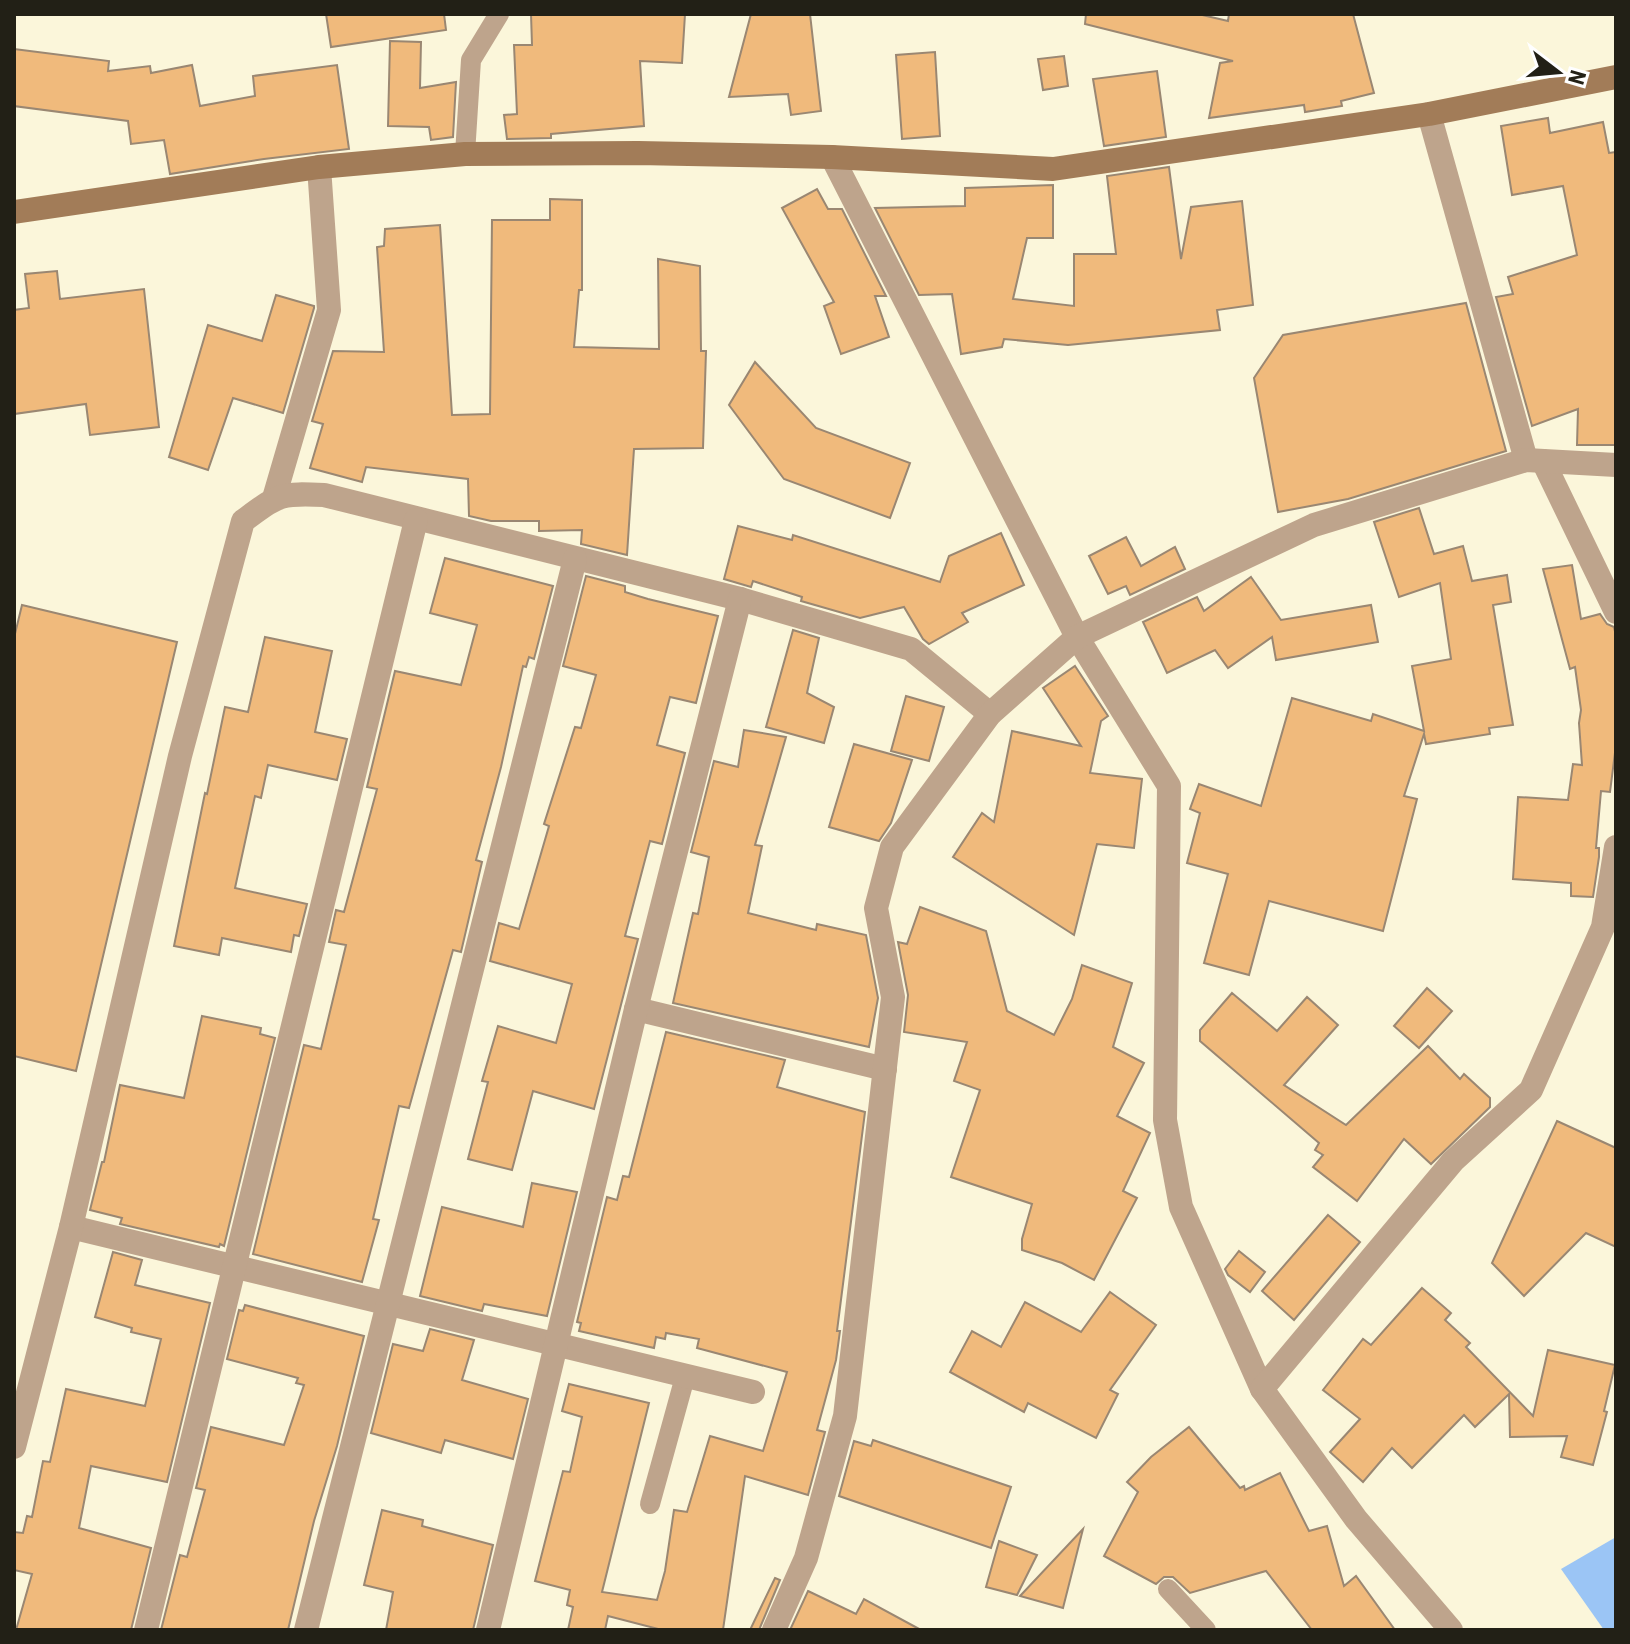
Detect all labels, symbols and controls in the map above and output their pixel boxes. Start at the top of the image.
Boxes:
north arrow [1518,32,1598,112]
text: N [1563,67,1591,87]

